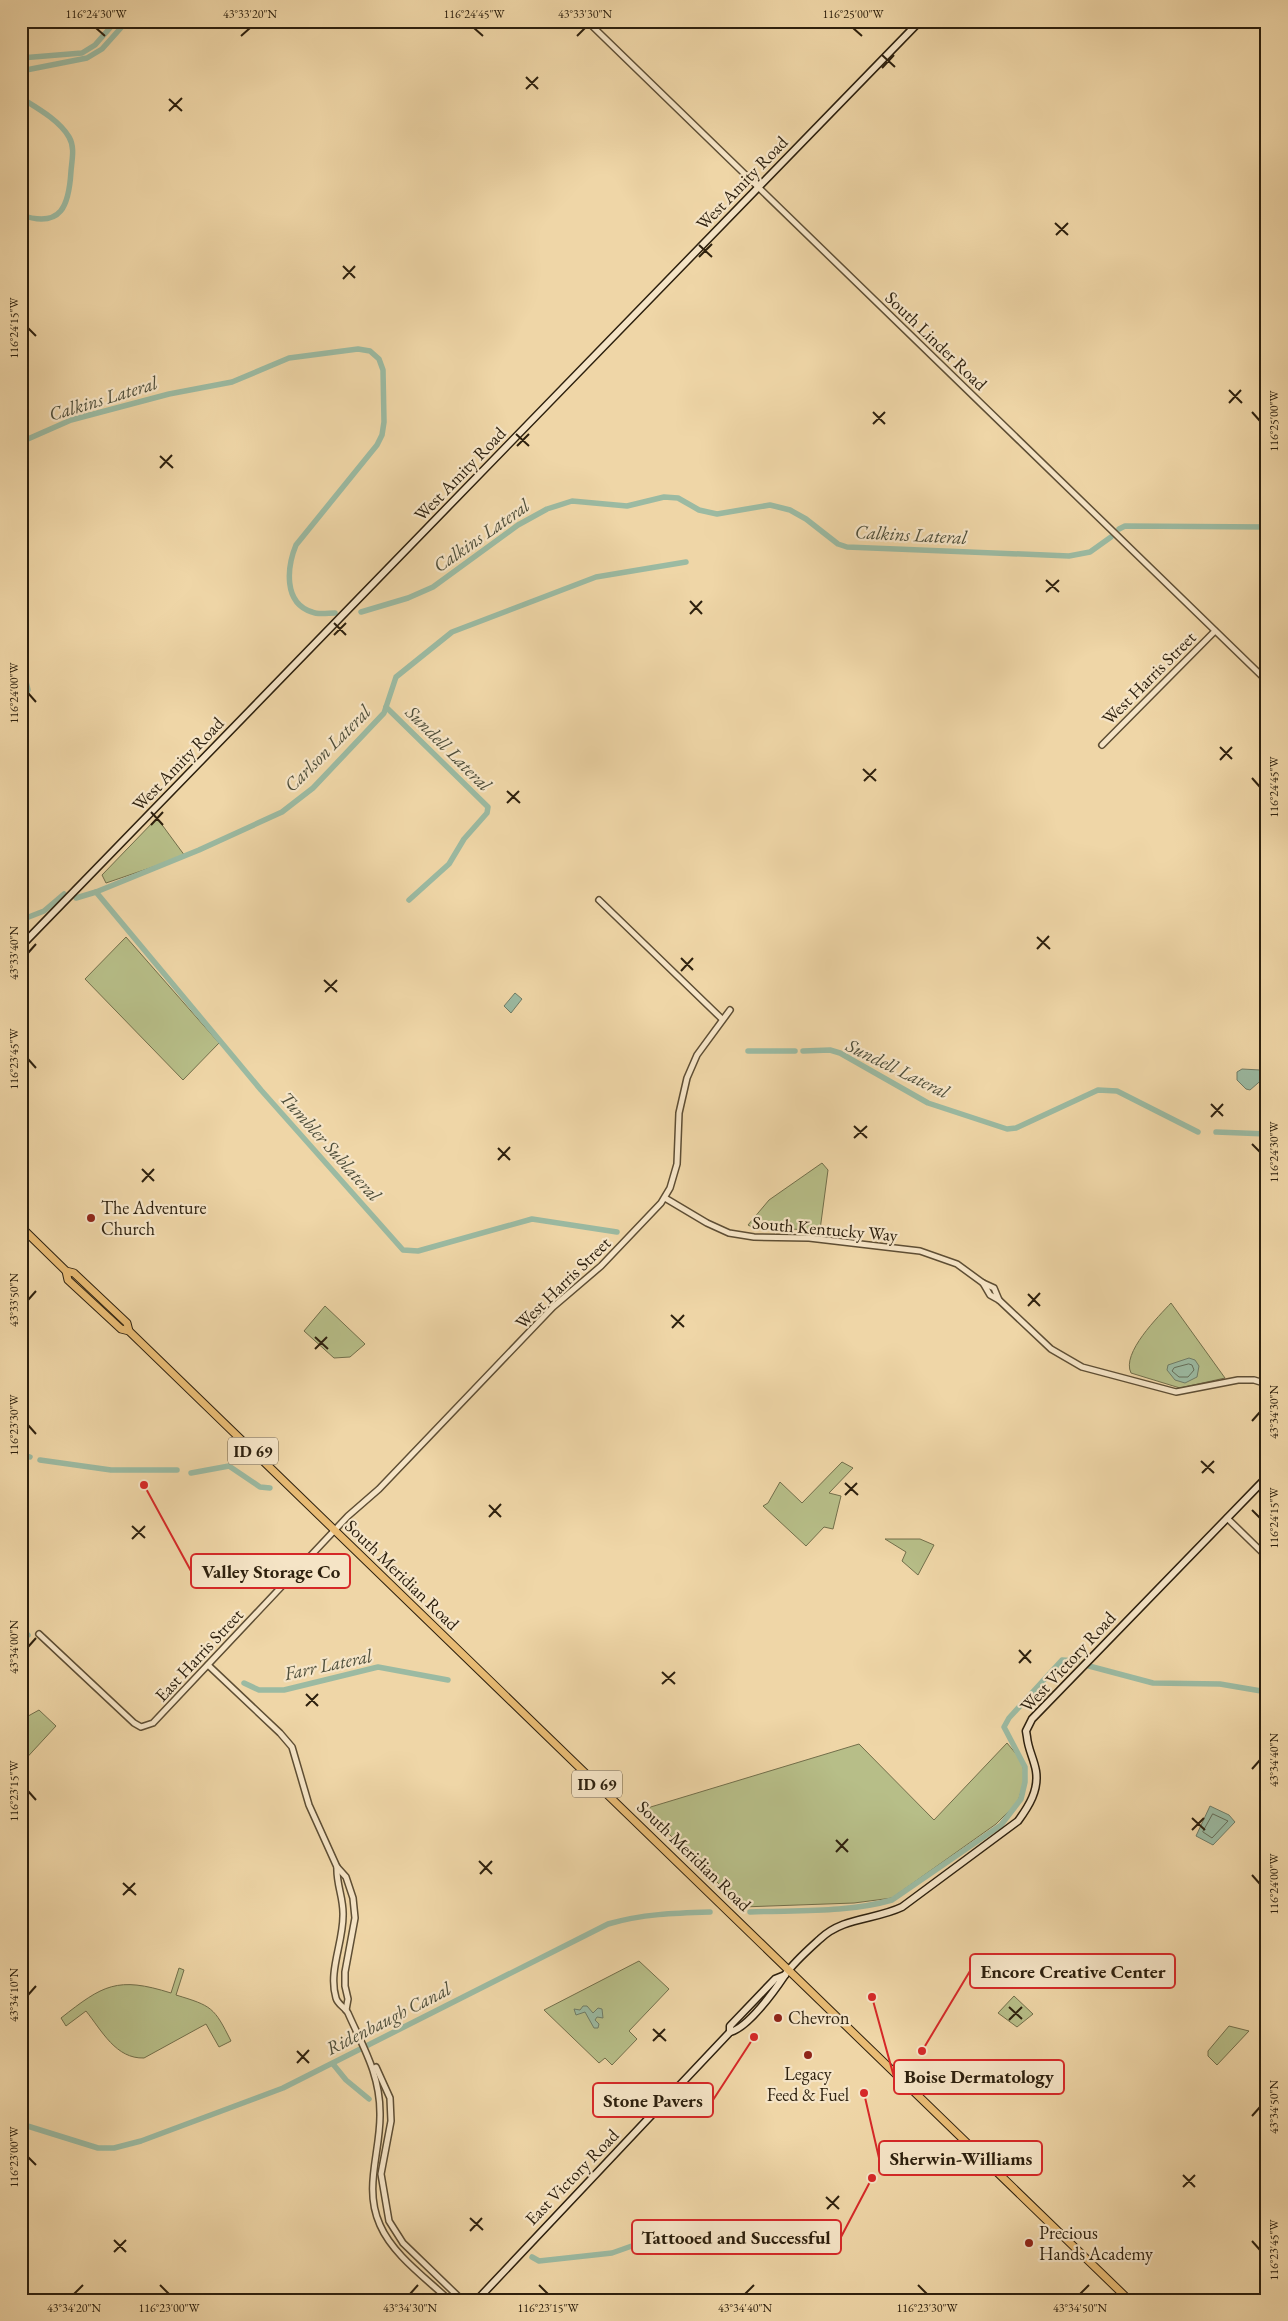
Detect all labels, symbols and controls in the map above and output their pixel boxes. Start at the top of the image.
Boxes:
text: 116°24'30"W [65,6,128,22]
text: 43°33'20"N [223,6,277,22]
text: 116°24'45"W [443,6,506,22]
text: 43°33'30"N [558,6,612,22]
text: 116°25'00"W [822,6,885,22]
street label: West Amity Road [691,130,793,235]
street label: South Linder Road [880,286,993,396]
text: 116°24'15"W [6,296,22,359]
water label: Calkins Lateral [46,370,161,427]
text: 116°25'00"W [1266,389,1282,452]
street label: West Amity Road [409,421,511,526]
water label: Calkins Lateral [428,493,535,578]
water label: Calkins Lateral [854,519,968,550]
street label: West Harris Street [1097,625,1201,730]
text: 116°24'00"W [6,661,22,724]
water label: Carlson Lateral [279,699,377,797]
water label: Sundell Lateral [400,699,497,797]
street label: West Amity Road [127,711,229,816]
text: 116°24'45"W [1266,755,1282,818]
text: 43°33'40"N [6,926,22,980]
text: 116°23'45"W [6,1027,22,1090]
water label: Sundell Lateral [841,1032,954,1104]
water label: Tumbler Sublateral [275,1086,387,1207]
text: 116°24'30"W [1266,1120,1282,1183]
place label: The Adventure Church [101,1196,207,1240]
street label: South Kentucky Way [751,1211,899,1246]
marker: The Adventure Church [85,1212,97,1224]
street label: West Harris Street [510,1231,615,1334]
text: 43°33'50"N [6,1273,22,1327]
text: 43°34'30"N [1266,1385,1282,1439]
text: 116°23'30"W [6,1393,22,1456]
road number: ID 69 [228,1438,278,1464]
text: 116°24'15"W [1266,1486,1282,1549]
street label: South Meridian Road [340,1514,465,1636]
callout: Valley Storage Co [191,1554,350,1588]
text: Valley Storage Co [202,1559,341,1584]
street label: East Harris Street [150,1603,248,1706]
street label: West Victory Road [1015,1606,1121,1717]
text: 43°34'00"N [6,1620,22,1674]
water label: Farr Lateral [281,1643,375,1686]
text: 43°34'40"N [1266,1733,1282,1787]
text: 116°23'15"W [6,1759,22,1822]
road number: ID 69 [572,1770,622,1798]
street label: South Meridian Road [632,1795,757,1917]
text: 116°24'00"W [1266,1852,1282,1915]
callout: Encore Creative Center [970,1954,1175,1988]
text: Encore Creative Center [980,1959,1166,1984]
text: 43°34'10"N [6,1968,22,2022]
water label: Ridenbaugh Canal [321,1976,456,2061]
place label: Chevron [788,2006,850,2029]
marker: Chevron [772,2012,784,2024]
marker: Legacy Feed & Fuel [802,2049,814,2061]
callout: Boise Dermatology [894,2060,1064,2094]
place label: Legacy Feed & Fuel [767,2062,849,2106]
text: Boise Dermatology [904,2064,1055,2089]
text: 43°34'50"N [1266,2080,1282,2134]
callout: Stone Pavers [593,2083,713,2117]
text: Stone Pavers [603,2088,703,2113]
street label: East Victory Road [520,2123,624,2230]
text: 116°23'00"W [6,2125,22,2188]
callout: Sherwin-Williams [879,2141,1042,2175]
text: Sherwin-Williams [890,2146,1033,2171]
text: 116°23'45"W [1266,2218,1282,2281]
callout: Tattooed and Successful [632,2220,841,2254]
place label: Precious Hands Academy [1039,2221,1153,2265]
text: Tattooed and Successful [641,2225,831,2250]
marker: Precious Hands Academy [1023,2237,1035,2249]
text: 43°34'20"N [47,2300,101,2316]
text: 116°23'00"W [138,2300,201,2316]
text: 43°34'30"N [383,2300,437,2316]
text: 116°23'15"W [517,2300,580,2316]
text: 43°34'40"N [718,2300,772,2316]
text: 116°23'30"W [896,2300,959,2316]
text: 43°34'50"N [1053,2300,1107,2316]

